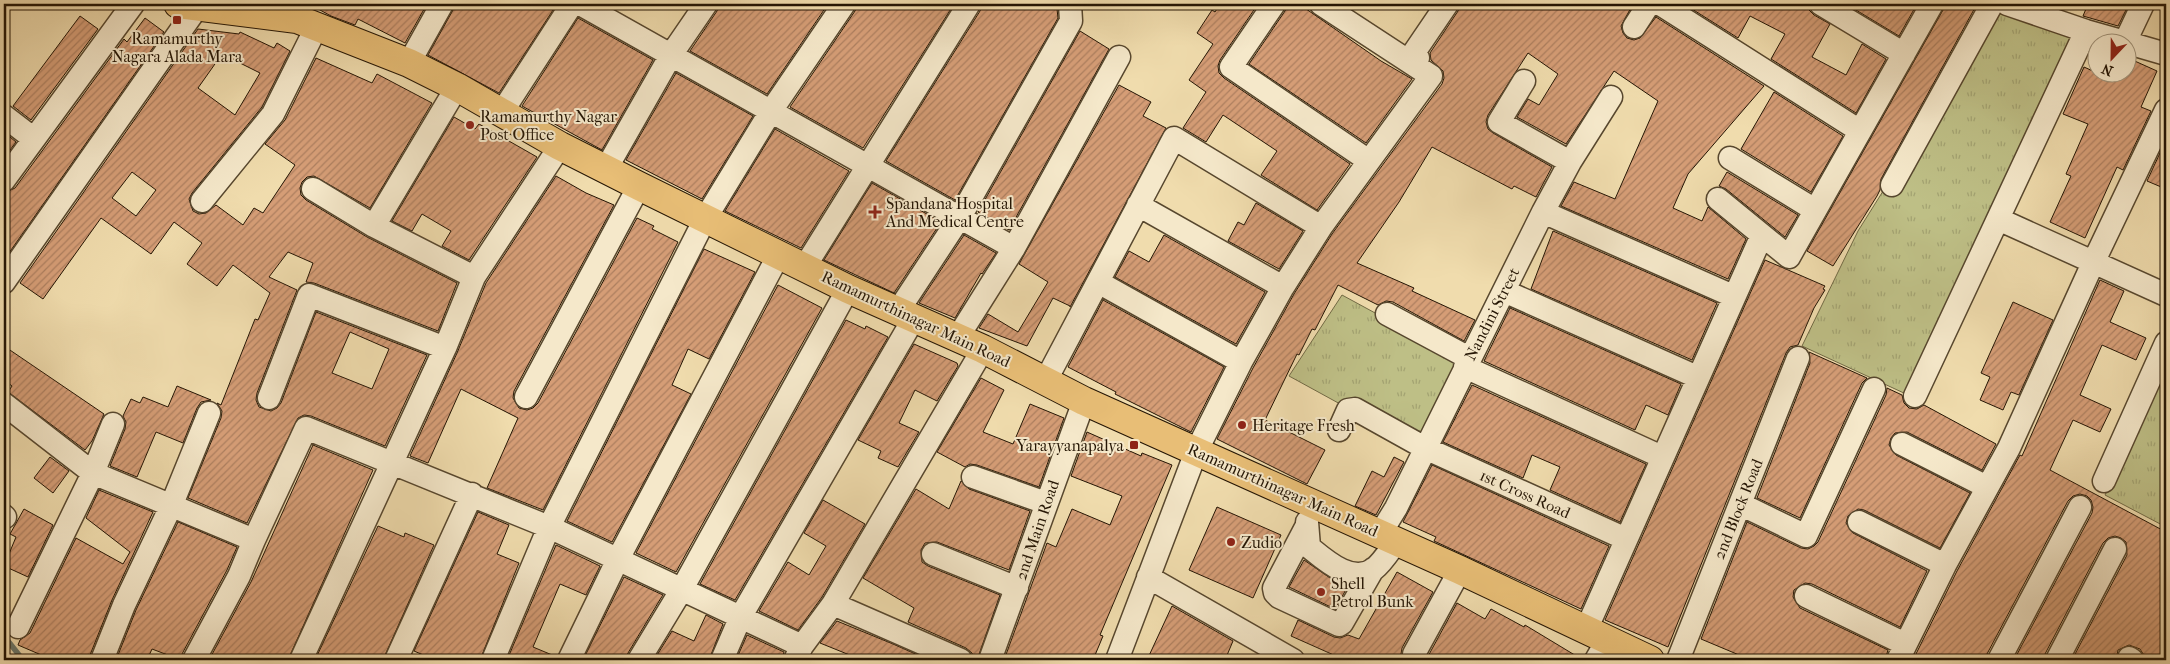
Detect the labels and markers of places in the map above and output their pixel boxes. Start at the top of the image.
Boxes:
marker: Ramamurthy Nagara Alada Mara [171,14,183,26]
place label: Ramamurthy Nagara Alada Mara [112,29,243,66]
place label: Ramamurthy Nagar Post Office [480,107,617,144]
marker: Ramamurthy Nagar Post Office [464,119,476,131]
place label: Spandana Hospital And Medical Centre [885,194,1024,231]
marker: Spandana Hospital And Medical Centre [868,205,882,219]
place label: Heritage Fresh [1252,416,1355,435]
marker: Heritage Fresh [1236,419,1248,431]
place label: Yarayyanapalya [1015,436,1125,455]
marker: Yarayyanapalya [1128,439,1140,451]
place label: Zudio [1241,533,1282,552]
marker: Zudio [1225,536,1237,548]
place label: Shell Petrol Bunk [1331,574,1414,611]
marker: Shell Petrol Bunk [1315,586,1327,598]

